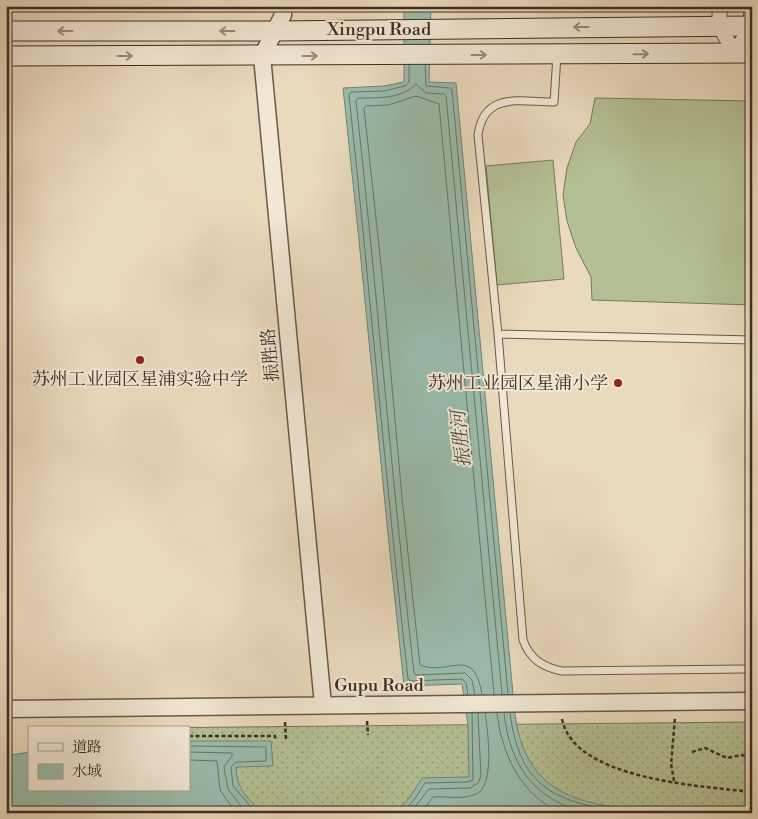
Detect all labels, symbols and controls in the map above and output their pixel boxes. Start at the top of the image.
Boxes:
street label: Xingpu Road [326,18,432,41]
one-way arrow [573,22,589,32]
one-way arrow [57,26,74,36]
one-way arrow [220,26,236,36]
one-way arrow [632,49,649,59]
one-way arrow [470,50,486,60]
one-way arrow [116,51,133,61]
one-way arrow [302,51,318,61]
street label: 振胜路 [257,327,284,383]
marker: 苏州工业园区星浦实验中学 [134,354,146,366]
place label: 苏州工业园区星浦实验中学 [32,368,248,391]
place label: 苏州工业园区星浦小学 [428,372,608,395]
marker: 苏州工业园区星浦小学 [612,377,624,389]
water label: 振胜河 [446,406,476,469]
street label: Gupu Road [334,674,425,697]
legend [28,726,190,792]
text: 道路 [72,738,102,757]
text: 水域 [72,762,102,781]

